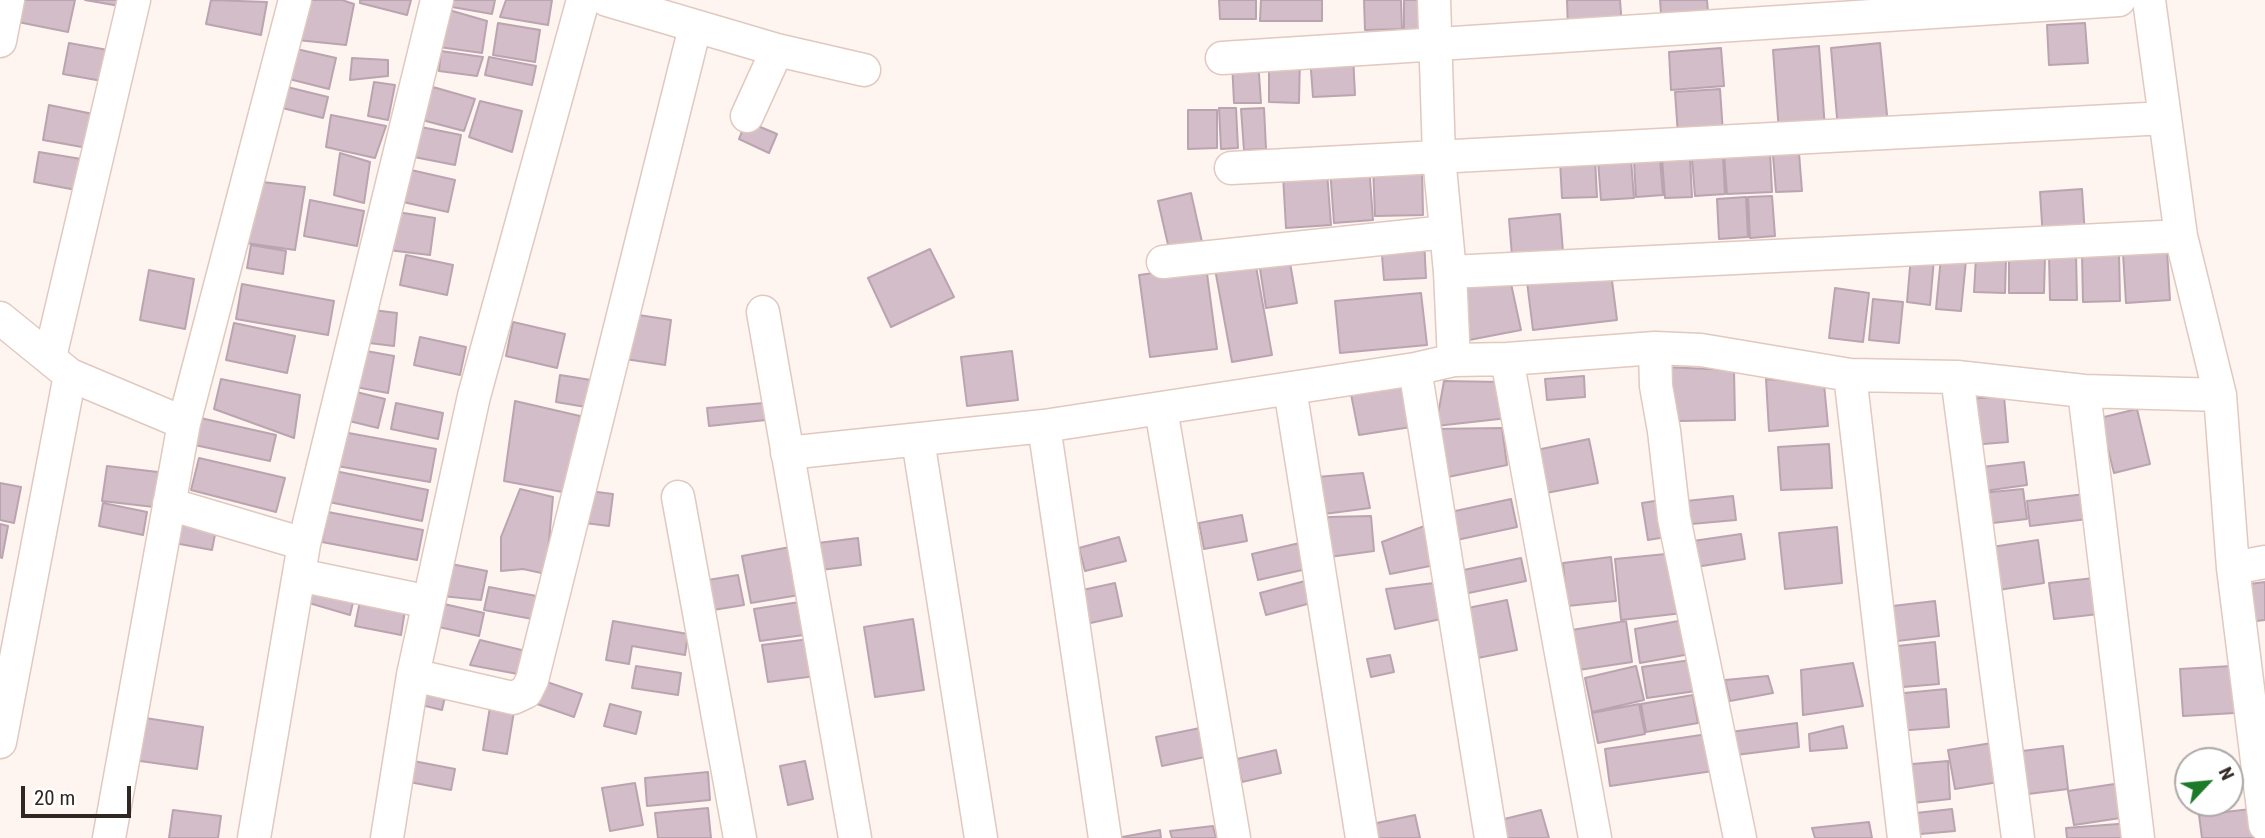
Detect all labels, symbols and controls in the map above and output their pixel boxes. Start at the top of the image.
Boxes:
north arrow [2174,747,2244,817]
text: N [2214,763,2239,784]
scale bar [24,772,135,816]
text: 20 m [34,786,75,810]

